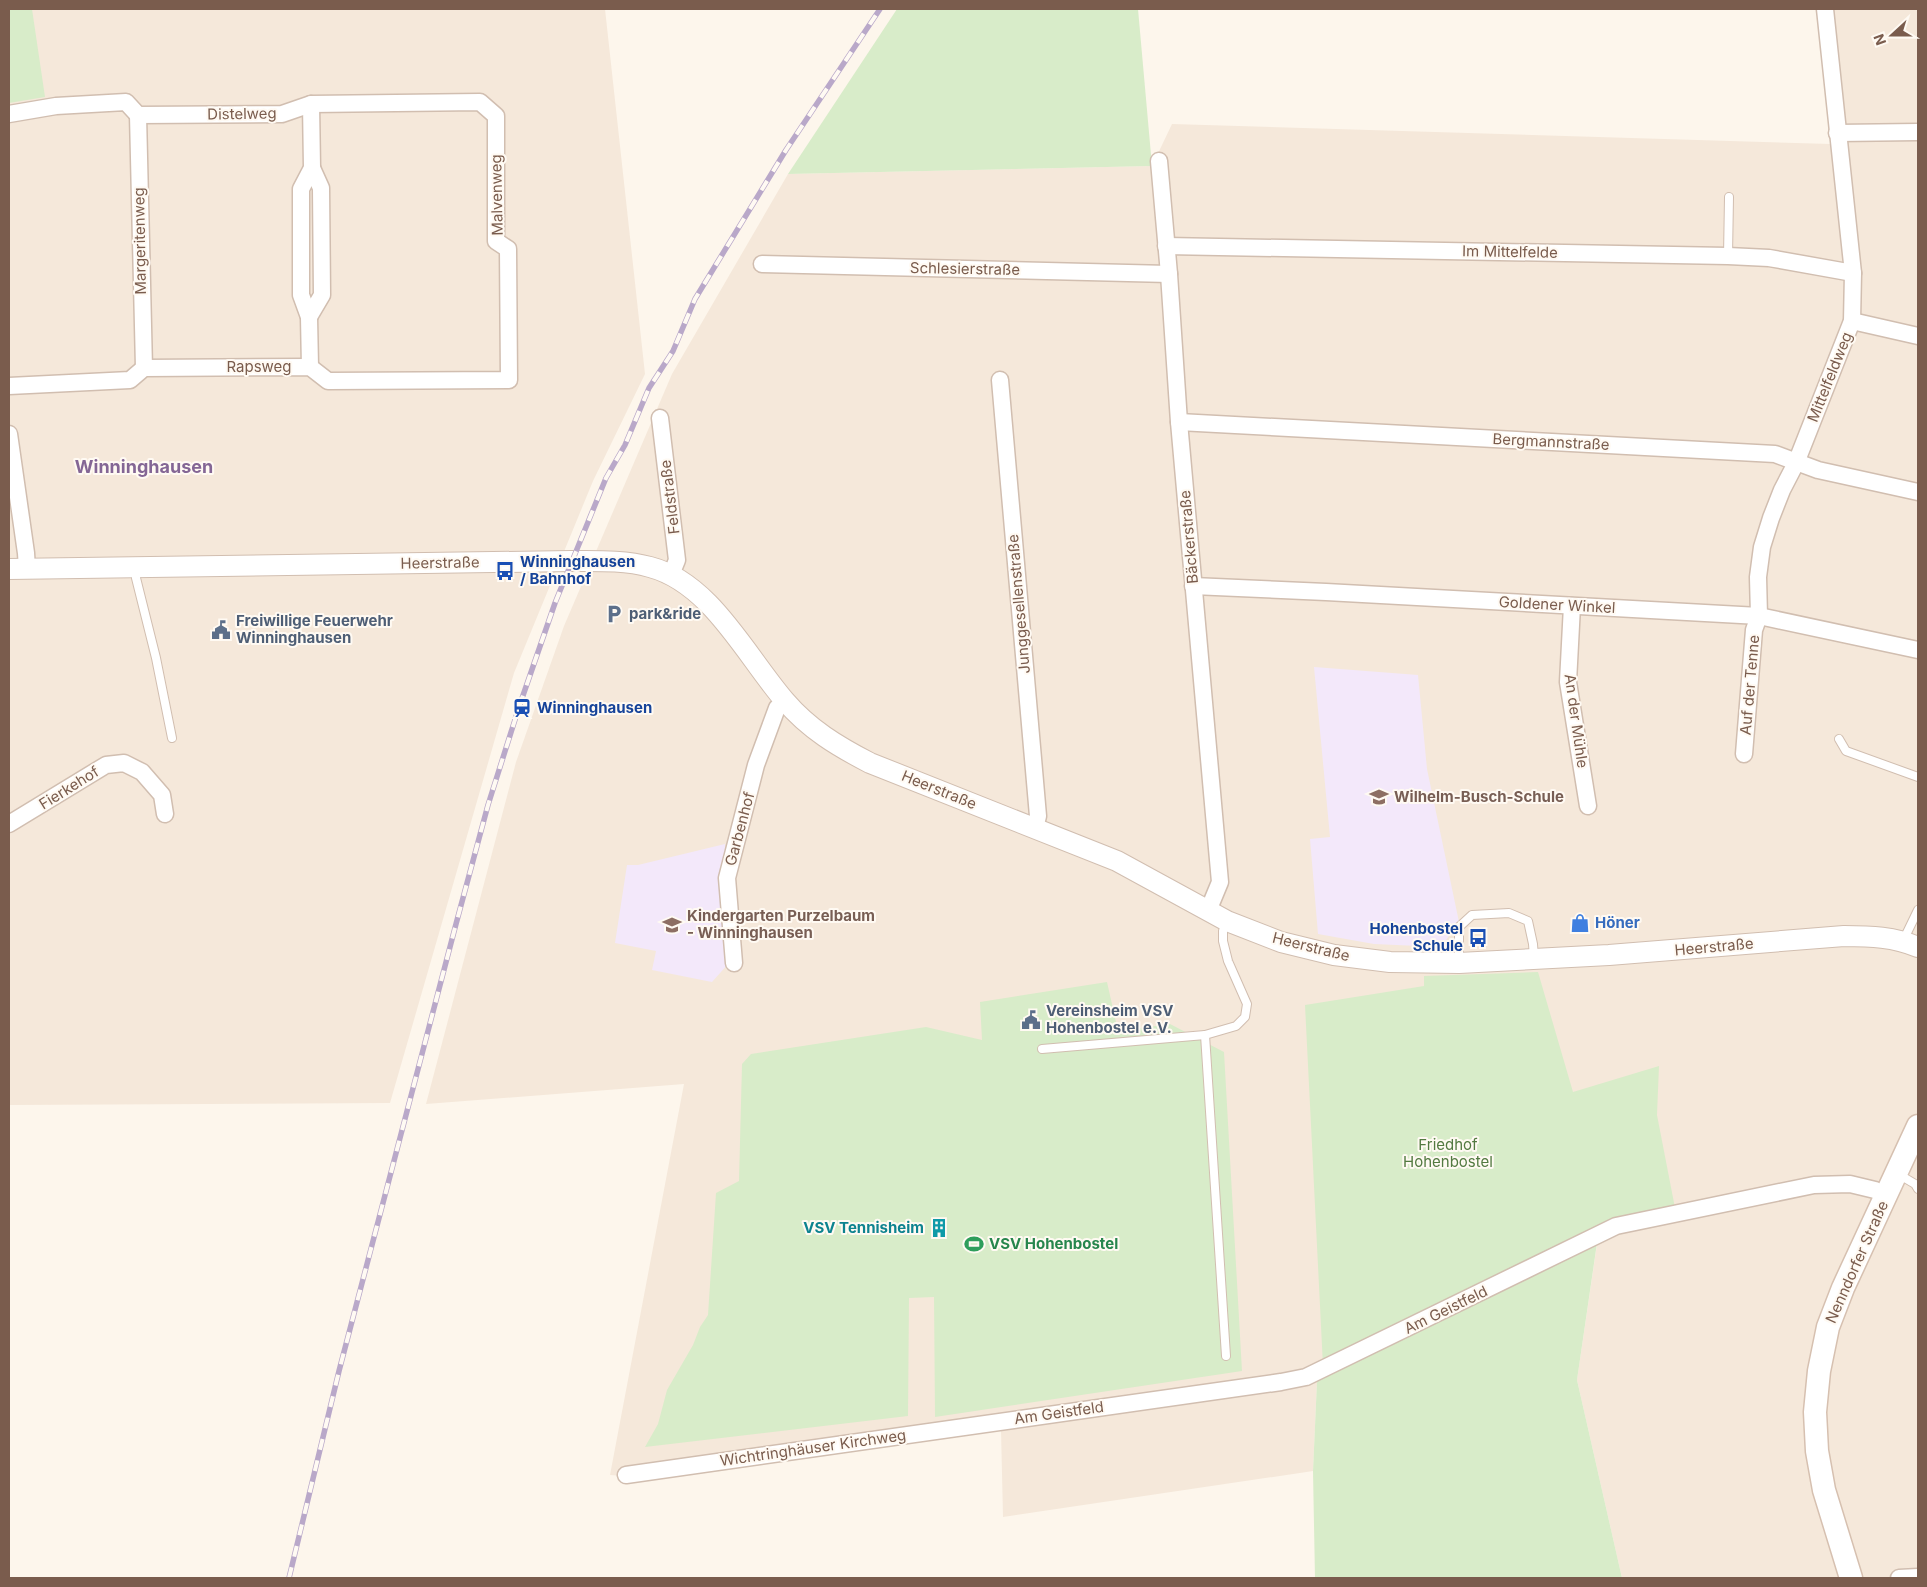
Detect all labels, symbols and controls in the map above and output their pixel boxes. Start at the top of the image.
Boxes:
north arrow [1867,10,1917,60]
text: N [1870,32,1889,48]
street label: Distelweg [207,103,277,124]
street label: Malvenweg [486,154,507,236]
street label: Margeritenweg [129,187,150,295]
street label: Im Mittelfelde [1462,241,1558,262]
street label: Schlesierstraße [910,258,1020,279]
street label: Mittelfeldweg [1803,329,1856,425]
street label: Rapsweg [226,357,292,376]
street label: Bergmannstraße [1492,429,1610,454]
district label: Winninghausen [75,456,213,477]
street label: Feldstraße [656,459,683,535]
street label: Bäckerstraße [1175,489,1202,585]
street label: Junggesellenstraße [1003,534,1034,675]
street label: Heerstraße [400,552,480,573]
place label: Winninghausen / Bahnhof [520,552,635,588]
bus stop icon: Winninghausen / Bahnhof [494,560,516,582]
street label: Goldener Winkel [1498,592,1616,617]
parking icon: park&ride [603,603,625,625]
place label: park&ride [629,604,701,623]
place label: Freiwillige Feuerwehr Winninghausen [236,611,393,647]
public building icon: Freiwillige Feuerwehr Winninghausen [210,619,232,641]
street label: Auf der Tenne [1736,634,1763,736]
street label: An der Mühle [1560,673,1593,769]
station icon: Winninghausen [511,697,533,719]
place label: Winninghausen [537,698,652,717]
street label: Fierkehof [35,761,103,813]
street label: Heerstraße [899,766,979,813]
school or university icon: Wilhelm-Busch-Schule [1368,786,1390,808]
place label: Wilhelm-Busch-Schule [1394,787,1564,806]
street label: Garbenhof [721,789,759,868]
place label: Kindergarten Purzelbaum - Winninghausen [687,906,875,942]
shop icon: Höner [1569,912,1591,934]
place label: Höner [1595,913,1640,932]
school or university icon: Kindergarten Purzelbaum - Winninghausen [661,914,683,936]
place label: Hohenbostel Schule [1370,919,1463,955]
bus stop icon: Hohenbostel Schule [1467,927,1489,949]
street label: Heerstraße [1270,928,1352,965]
street label: Heerstraße [1674,934,1754,959]
place label: Vereinsheim VSV Hohenbostel e.V. [1046,1001,1174,1037]
public building icon: Vereinsheim VSV Hohenbostel e.V. [1020,1009,1042,1031]
park label: Friedhof Hohenbostel [1403,1135,1493,1171]
street label: Nenndorfer Straße [1821,1198,1892,1326]
building icon: VSV Tennisheim [928,1217,950,1239]
place label: VSV Tennisheim [803,1218,924,1237]
sports icon: VSV Hohenbostel [963,1233,985,1255]
place label: VSV Hohenbostel [989,1234,1118,1253]
street label: Am Geistfeld [1401,1281,1491,1338]
street label: Am Geistfeld [1013,1397,1105,1428]
street label: Wichtringhäuser Kirchweg [719,1425,907,1470]

